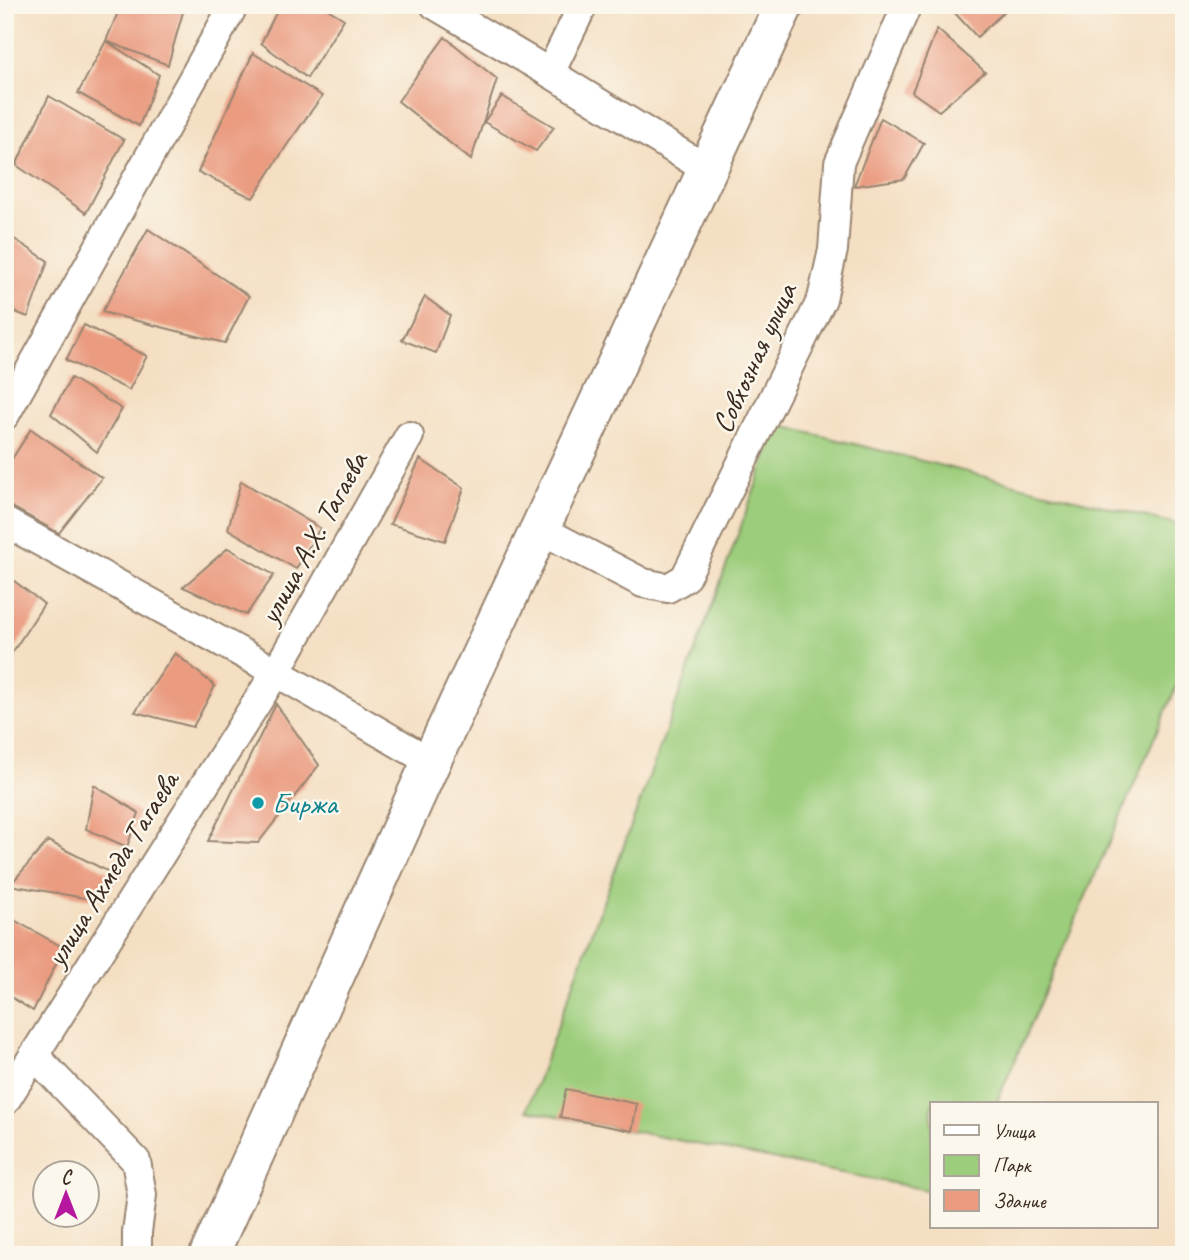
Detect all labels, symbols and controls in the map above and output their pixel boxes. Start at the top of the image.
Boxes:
street label: Совхозная улица [703,276,806,439]
street label: улица А.Х. Тагаева [249,444,377,632]
street label: улица Ахмеда Тагаева [36,762,189,975]
place label: Биржа [272,784,339,822]
marker: Биржа [250,795,266,811]
legend [930,1102,1158,1228]
text: Улица [993,1118,1036,1144]
text: Парк [993,1152,1033,1178]
north arrow [32,1158,102,1228]
text: С [61,1166,73,1190]
text: Здание [993,1188,1047,1214]

